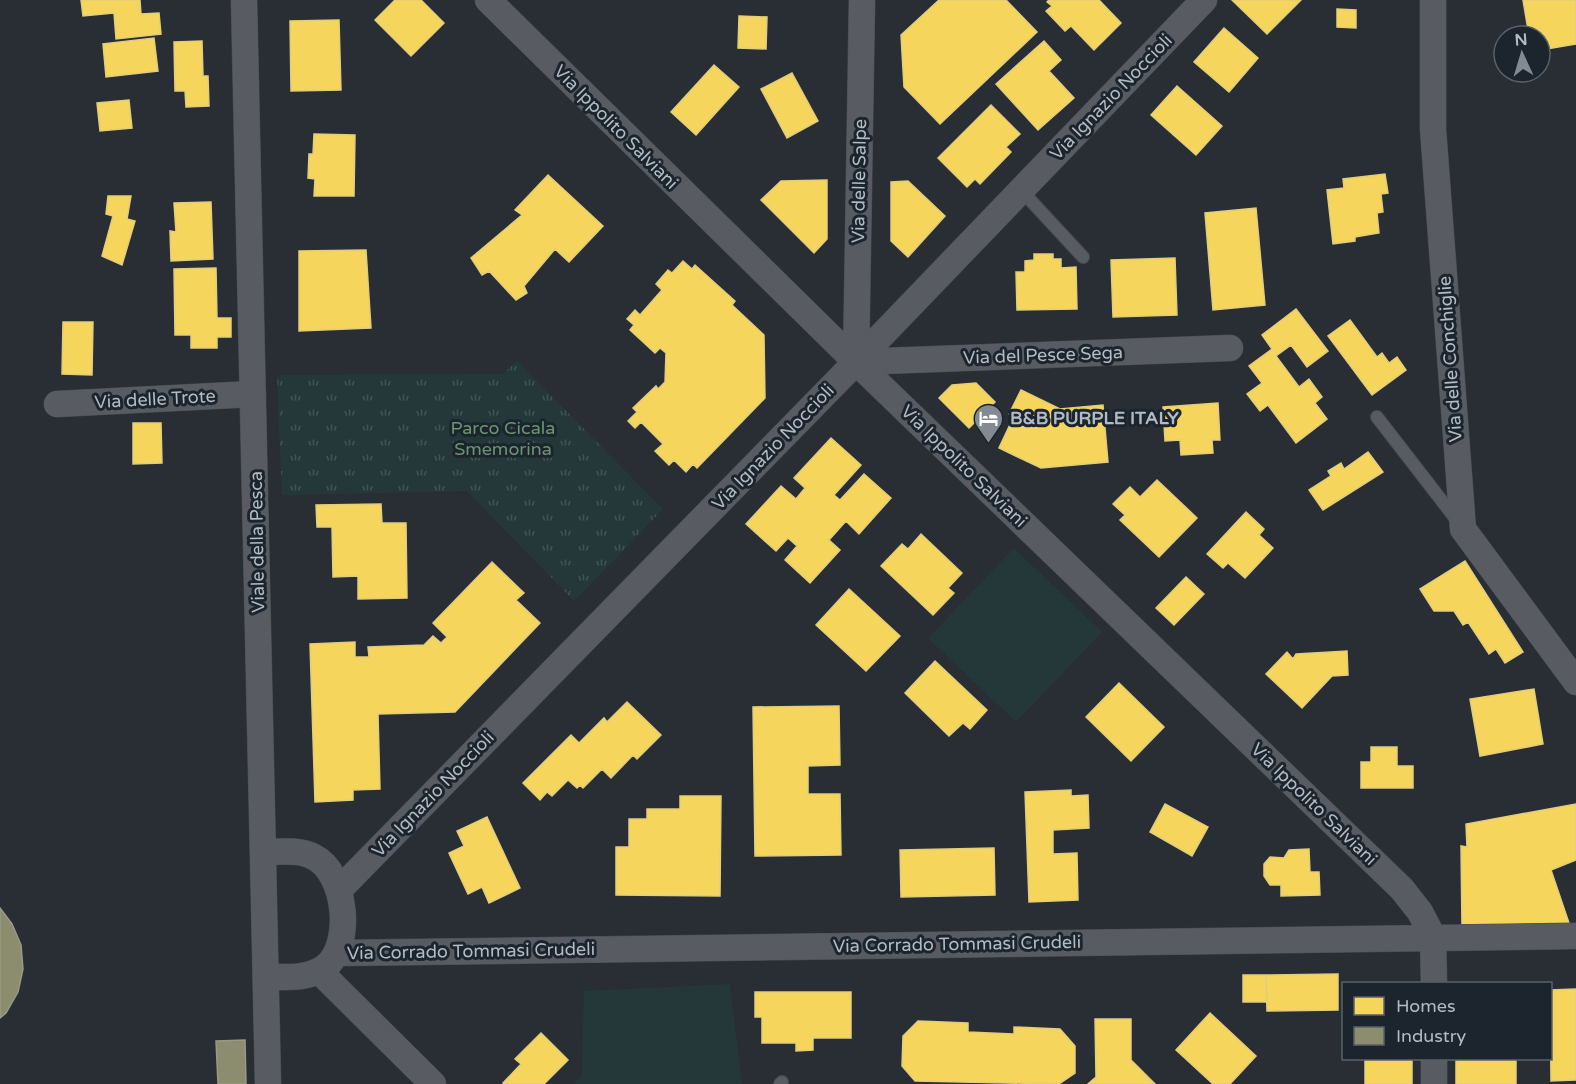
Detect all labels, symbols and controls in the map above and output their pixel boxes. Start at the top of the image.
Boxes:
north arrow [1492,24,1552,84]
street label: Via Ignazio Noccioli [1045,29,1177,165]
text: N [1514,30,1528,50]
street label: Via Ippolito Salviani [549,60,683,194]
street label: Via delle Salpe [847,119,871,243]
street label: Via delle Conchiglie [1433,275,1467,443]
street label: Via del Pesce Sega [963,341,1123,369]
street label: Via Ignazio Noccioli [707,379,839,515]
street label: Via delle Trote [94,385,216,413]
street label: Via Ippolito Salviani [896,400,1032,532]
hotel icon: B&B PURPLE ITALY [973,402,1005,444]
place label: B&B PURPLE ITALY [1010,407,1179,429]
park label: Parco Cicala Smemorina [451,417,555,460]
street label: Viale della Pesca [245,471,269,613]
street label: Via Ignazio Noccioli [367,726,499,862]
street label: Via Ippolito Salviani [1246,738,1382,870]
street label: Via Corrado Tommasi Crudeli [833,931,1081,957]
street label: Via Corrado Tommasi Crudeli [347,938,595,964]
legend [1342,982,1552,1060]
text: Homes [1396,995,1456,1017]
text: Industry [1396,1025,1467,1047]

